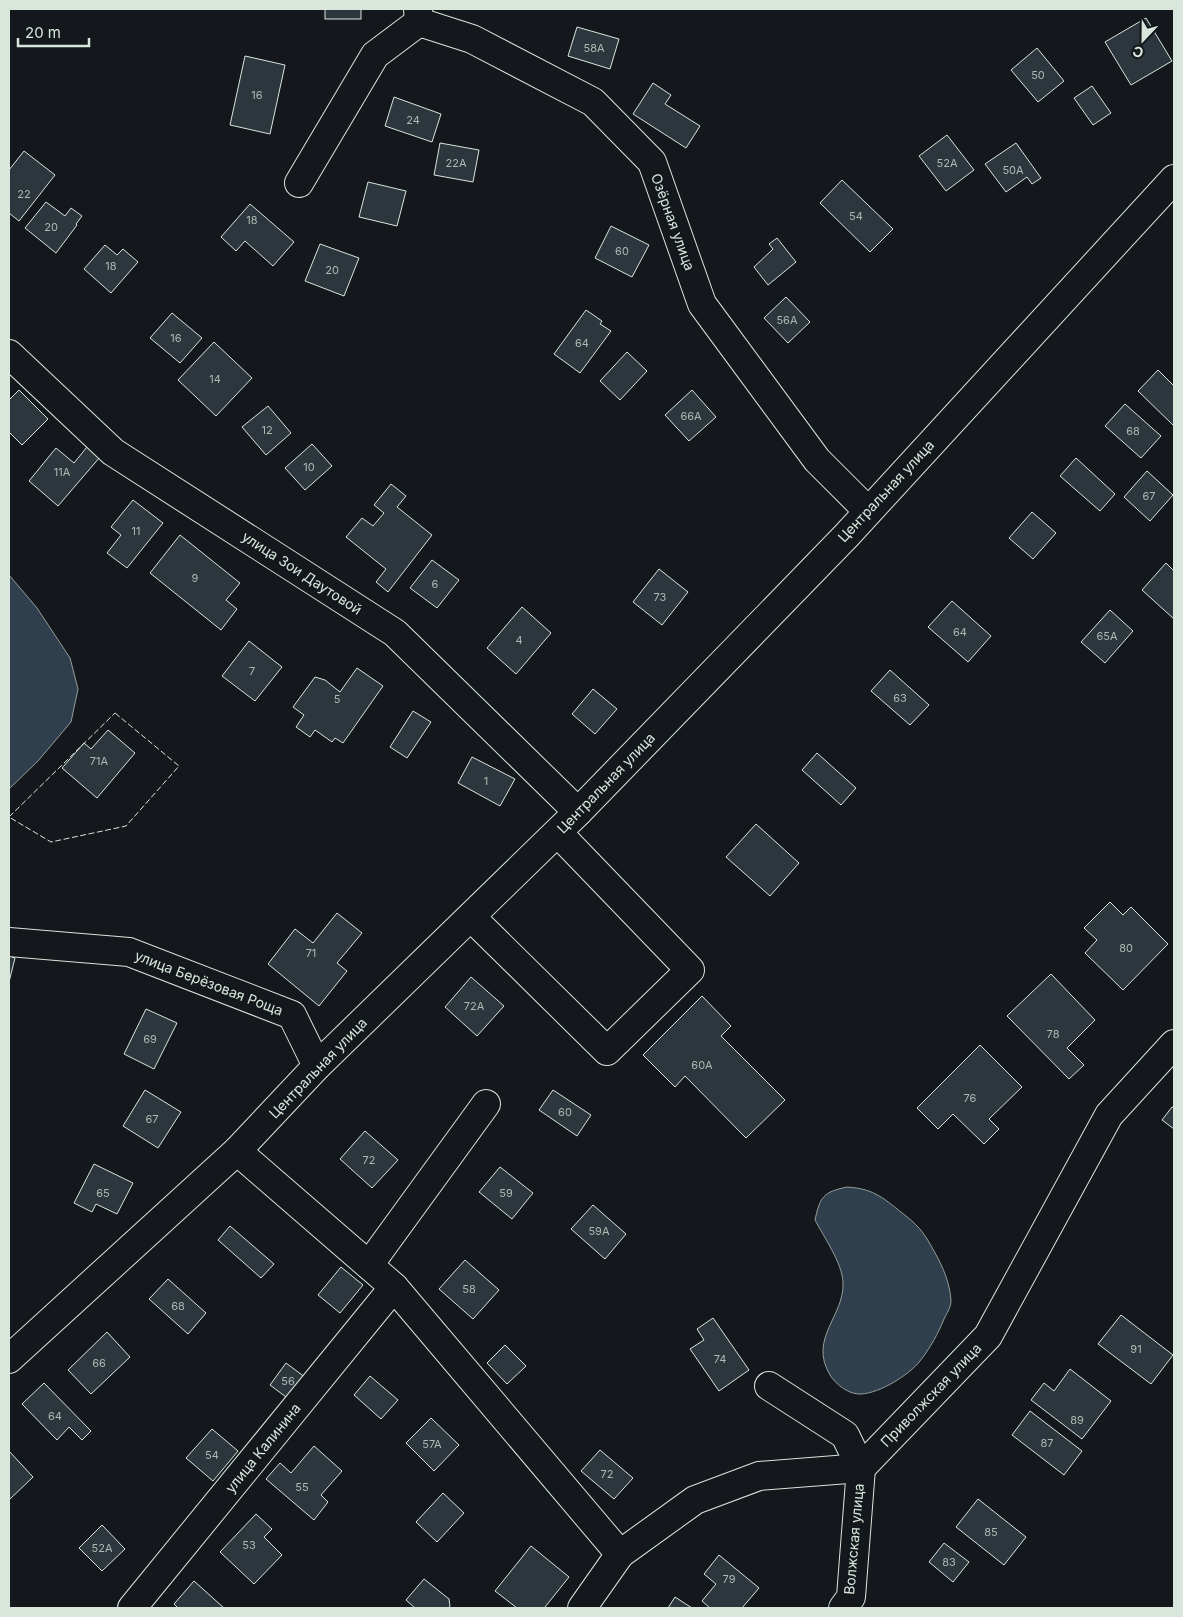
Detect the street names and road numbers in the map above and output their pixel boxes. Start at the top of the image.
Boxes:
street label: Озёрная улица [648,171,699,273]
street label: Центральная улица [834,436,937,545]
street label: улица Зои Даутовой [239,527,365,618]
street label: Центральная улица [553,729,658,837]
street label: улица Берёзовая Роща [133,946,286,1019]
street label: Центральная улица [265,1014,370,1122]
street label: Приволжская улица [877,1339,985,1450]
street label: улица Калинина [221,1400,304,1496]
street label: Волжская улица [840,1483,867,1595]

